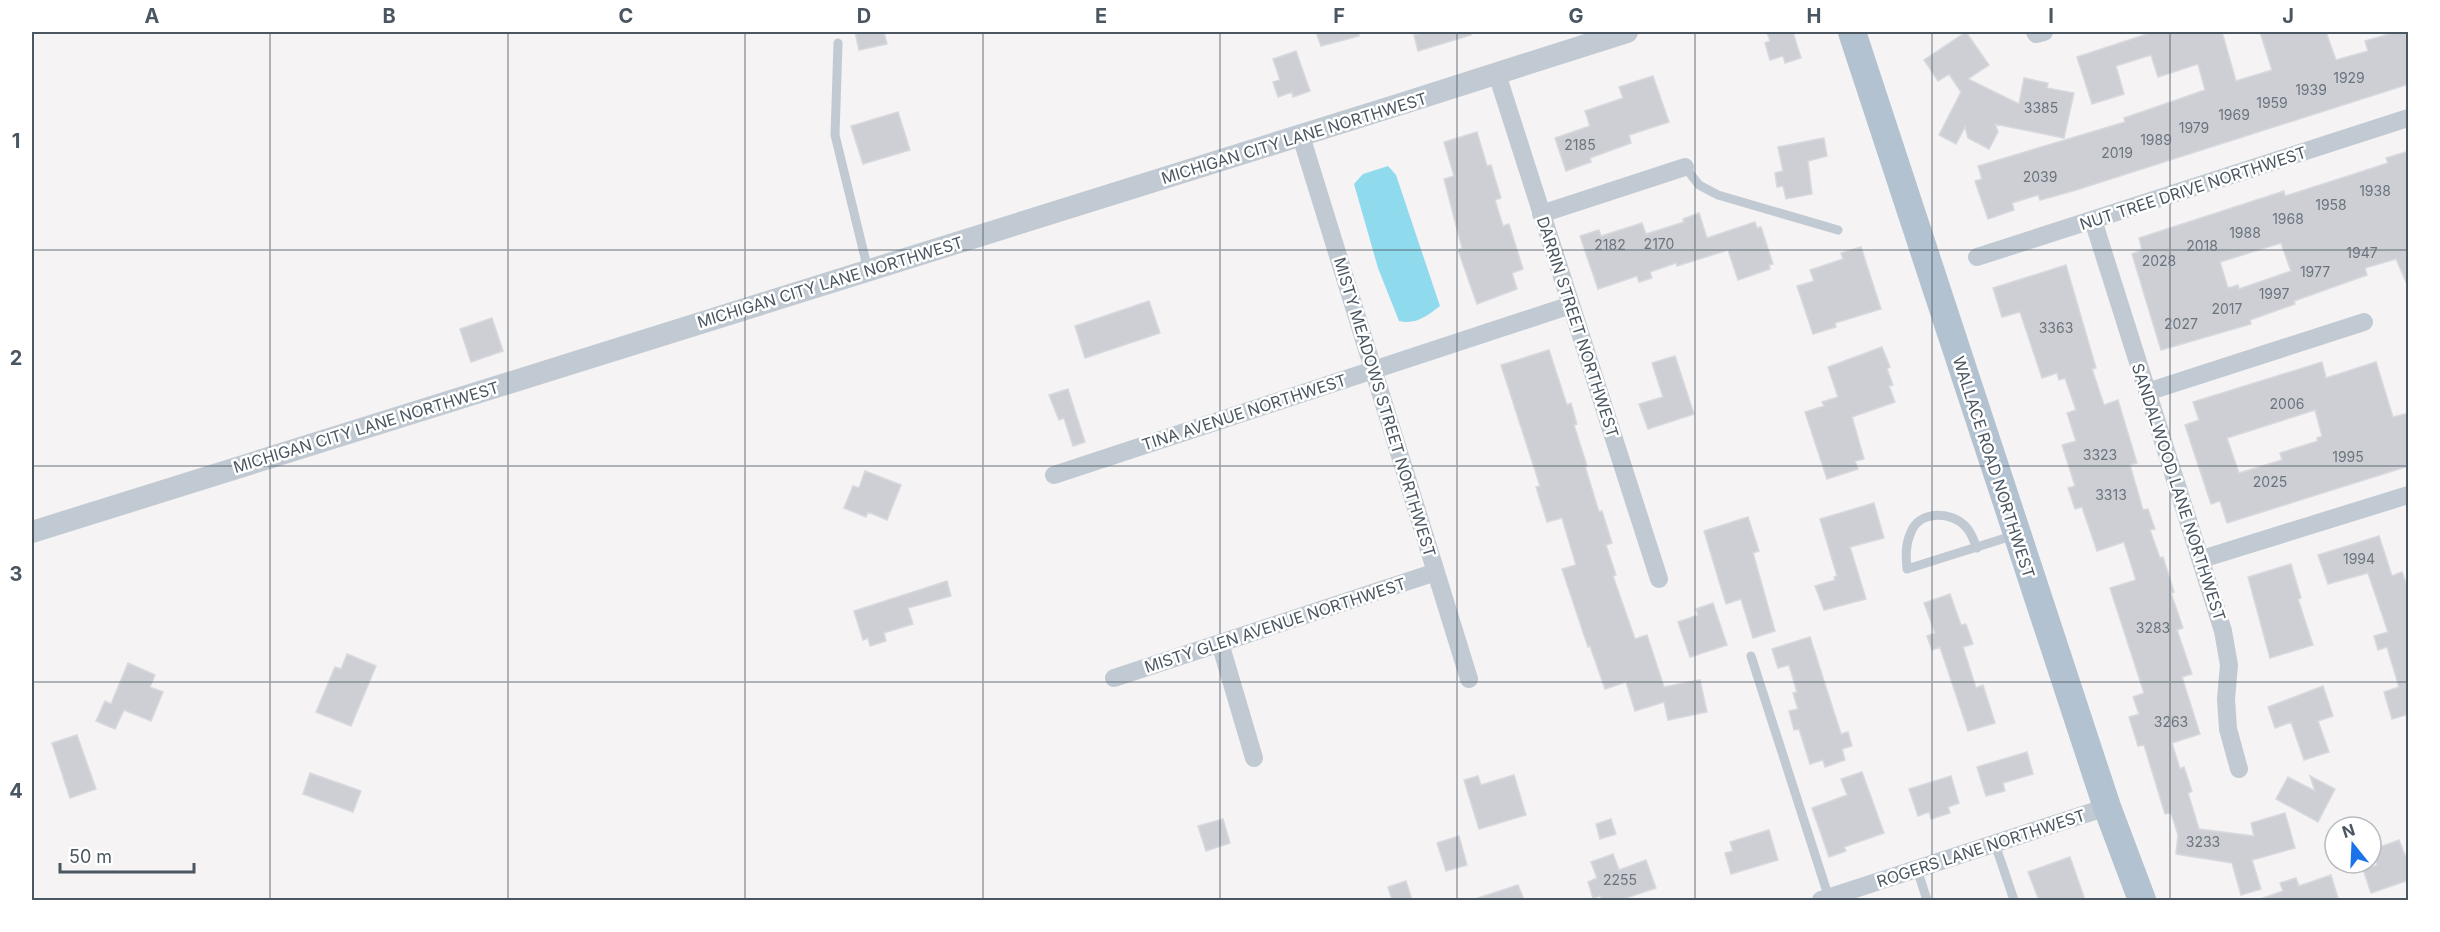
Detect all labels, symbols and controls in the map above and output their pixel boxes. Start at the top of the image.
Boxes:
text: A [145,4,160,28]
text: B [382,4,396,28]
text: C [619,4,633,28]
text: D [857,4,871,28]
text: E [1095,4,1107,28]
text: F [1333,4,1345,28]
text: G [1568,4,1584,28]
text: H [1807,4,1821,28]
text: I [2048,4,2054,28]
text: J [2282,4,2294,28]
house number: 1929 [2333,69,2365,86]
house number: 1939 [2295,81,2327,98]
street label: MICHIGAN CITY LANE NORTHWEST [1159,88,1429,188]
house number: 1959 [2256,94,2288,111]
house number: 3385 [2024,99,2058,116]
house number: 1969 [2218,106,2250,123]
house number: 1979 [2179,119,2209,136]
text: 1 [12,129,20,153]
house number: 1989 [2140,131,2172,148]
house number: 2185 [1564,136,1596,153]
street label: NUT TREE DRIVE NORTHWEST [2077,142,2309,234]
house number: 2019 [2101,144,2133,161]
house number: 2039 [2023,168,2057,185]
house number: 1938 [2359,182,2391,199]
house number: 1958 [2315,196,2347,213]
house number: 1968 [2272,210,2304,227]
street label: DARRIN STREET NORTHWEST [1533,214,1623,440]
house number: 1988 [2229,224,2261,241]
street label: MICHIGAN CITY LANE NORTHWEST [695,232,965,332]
house number: 2170 [1644,235,1674,252]
house number: 2182 [1594,236,1626,253]
house number: 2018 [2186,237,2218,254]
house number: 1947 [2346,244,2378,261]
house number: 2028 [2142,252,2176,269]
street label: MISTY MEADOWS STREET NORTHWEST [1330,255,1440,559]
house number: 1977 [2300,263,2330,280]
house number: 1997 [2259,285,2289,302]
house number: 2017 [2212,300,2243,317]
house number: 2027 [2164,315,2198,332]
house number: 3363 [2039,319,2073,336]
text: 2 [10,346,22,370]
street label: WALLACE ROAD NORTHWEST [1949,354,2039,580]
street label: SANDALWOOD LANE NORTHWEST [2128,361,2230,623]
street label: TINA AVENUE NORTHWEST [1139,369,1349,455]
street label: MICHIGAN CITY LANE NORTHWEST [231,377,501,477]
house number: 2006 [2270,395,2304,412]
house number: 3323 [2083,446,2117,463]
house number: 1995 [2332,448,2364,465]
house number: 2025 [2253,473,2287,490]
house number: 3313 [2095,486,2127,503]
house number: 1994 [2343,550,2375,567]
text: 3 [10,562,22,586]
street label: MISTY GLEN AVENUE NORTHWEST [1142,573,1408,677]
house number: 3283 [2136,619,2170,636]
house number: 3263 [2154,713,2188,730]
text: 4 [9,779,23,803]
street label: ROGERS LANE NORTHWEST [1874,805,2088,891]
north arrow [2323,815,2383,875]
text: N [2339,819,2357,842]
house number: 3233 [2186,833,2220,850]
scale bar [60,836,194,874]
text: 50 m [69,846,112,867]
house number: 2255 [1603,871,1637,888]

